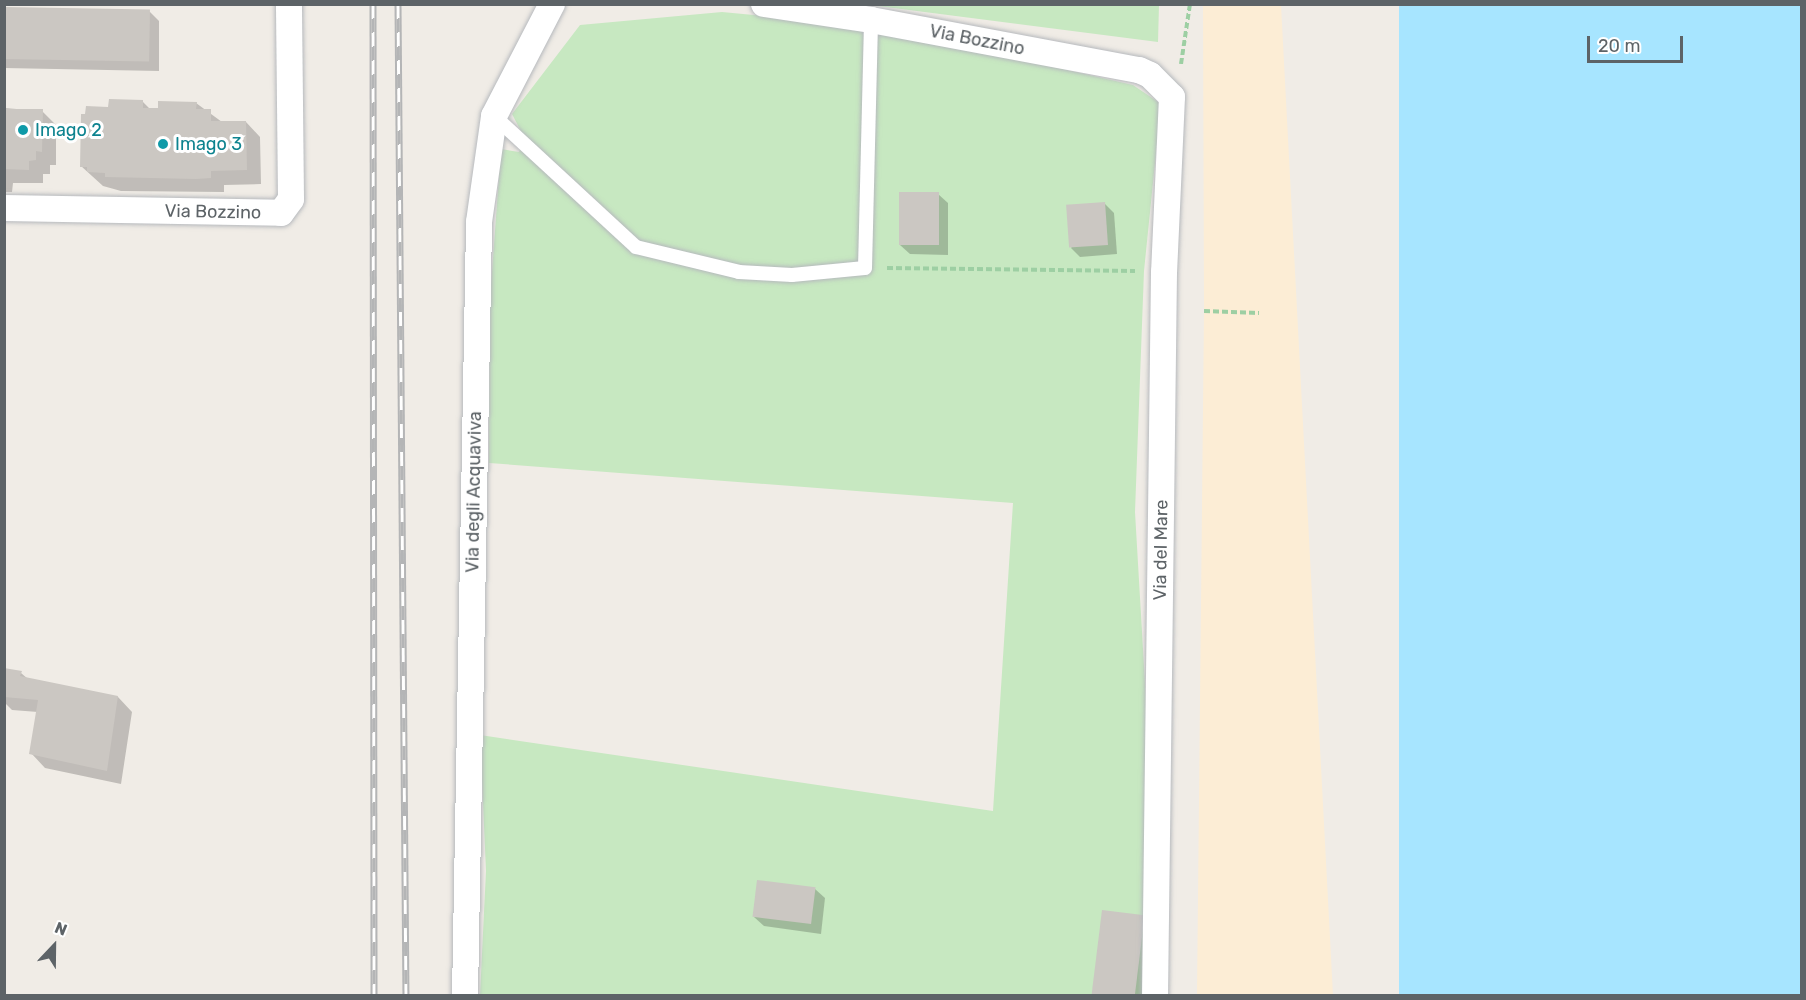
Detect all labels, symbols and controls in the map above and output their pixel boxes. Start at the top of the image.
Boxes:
street label: Via Bozzino [928,20,1026,60]
scale bar [1590,24,1686,62]
text: 20 m [1598,35,1640,57]
place label: Imago 2 [35,119,102,141]
marker: Imago 2 [16,123,30,137]
place label: Imago 3 [175,133,242,155]
marker: Imago 3 [156,137,170,151]
street label: Via Bozzino [165,200,261,224]
street label: Via degli Acquaviva [462,411,486,573]
street label: Via del Mare [1149,499,1173,601]
north arrow [24,916,84,976]
text: N [52,918,70,940]

